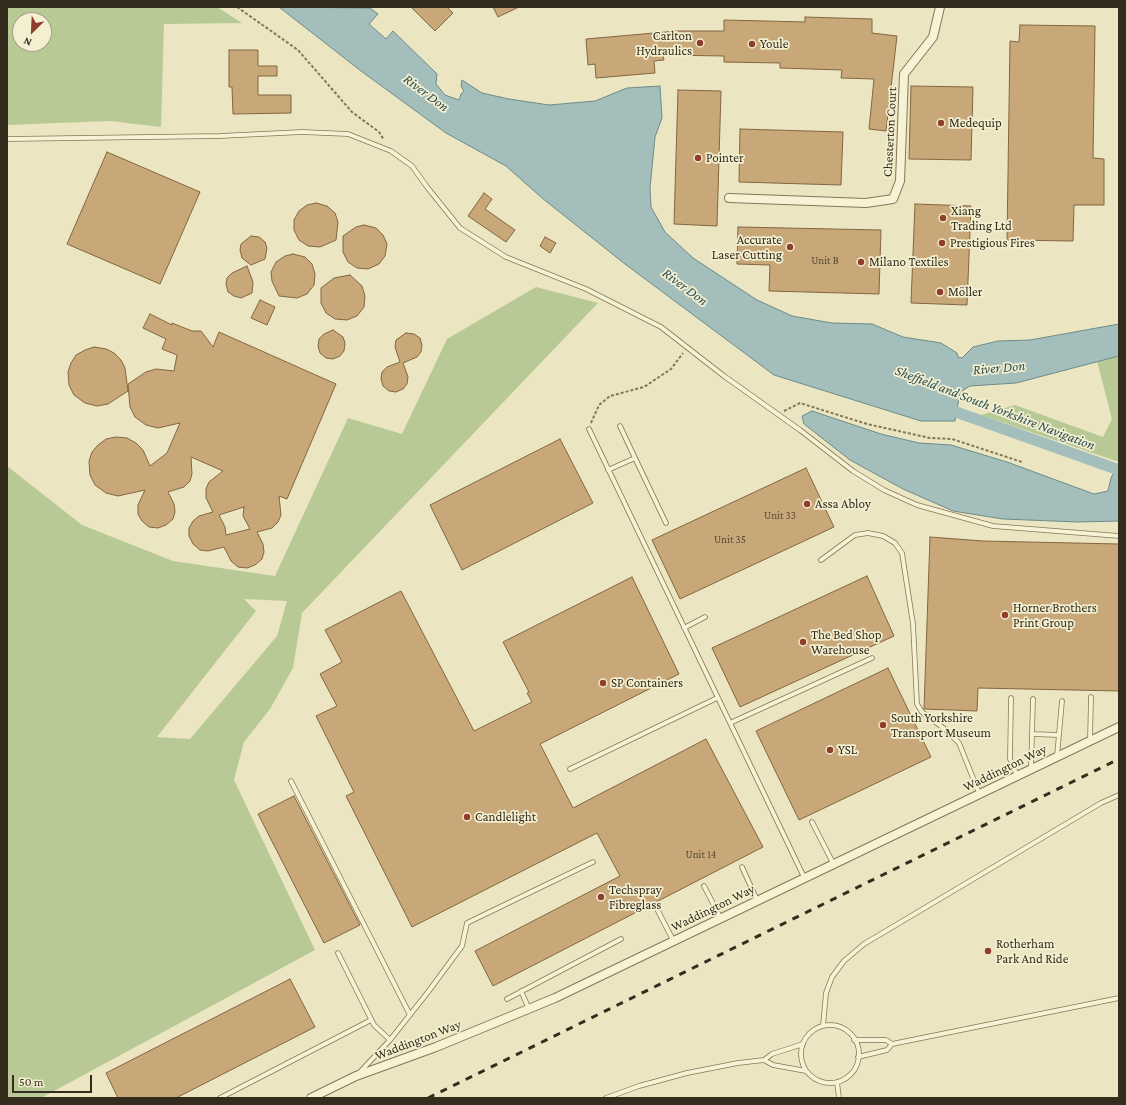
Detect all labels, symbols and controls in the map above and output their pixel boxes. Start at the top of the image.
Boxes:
north arrow [12,12,52,52]
place label: Carlton Hydraulics [636,28,692,59]
text: N [22,35,33,49]
place label: Youle [760,36,788,52]
marker: Carlton Hydraulics [695,38,705,48]
marker: Youle [747,39,757,49]
water label: River Don [400,71,452,115]
street label: Chesterton Court [880,87,900,177]
place label: Medequip [949,115,1002,131]
marker: Medequip [936,118,946,128]
place label: Pointer [706,150,744,166]
marker: Pointer [693,153,703,163]
place label: Xiang Trading Ltd [951,203,1012,234]
marker: Xiang Trading Ltd [938,213,948,223]
place label: Accurate Laser Cutting [712,232,782,263]
place label: Prestigious Fires [950,235,1035,251]
marker: Prestigious Fires [937,238,947,248]
marker: Accurate Laser Cutting [785,242,795,252]
house number: Unit B [811,254,839,268]
place label: Milano Textiles [869,254,949,270]
marker: Milano Textiles [856,257,866,267]
water label: River Don [659,265,711,309]
place label: Möller [948,284,982,300]
marker: Möller [935,287,945,297]
water label: River Don [972,357,1026,379]
water label: Sheffield and South Yorkshire Navigation [893,362,1097,454]
place label: Assa Abloy [815,496,871,512]
marker: Assa Abloy [802,499,812,509]
house number: Unit 33 [764,509,796,523]
house number: Unit 35 [714,533,746,547]
place label: Horner Brothers Print Group [1013,600,1097,631]
marker: Horner Brothers Print Group [1000,610,1010,620]
place label: The Bed Shop Warehouse [811,627,882,658]
marker: The Bed Shop Warehouse [798,637,808,647]
place label: SP Containers [611,675,683,691]
marker: SP Containers [598,678,608,688]
place label: South Yorkshire Transport Museum [891,710,991,741]
marker: South Yorkshire Transport Museum [878,720,888,730]
street label: Waddington Way [961,741,1049,795]
place label: YSL [838,742,857,758]
marker: YSL [825,745,835,755]
place label: Candlelight [475,809,536,825]
marker: Candlelight [462,812,472,822]
house number: Unit 14 [686,848,716,862]
street label: Waddington Way [669,881,757,935]
place label: Techspray Fibreglass [609,882,662,913]
marker: Techspray Fibreglass [596,892,606,902]
place label: Rotherham Park And Ride [996,936,1068,967]
marker: Rotherham Park And Ride [983,946,993,956]
street label: Waddington Way [373,1016,463,1064]
scale bar [14,1067,94,1093]
text: 50 m [19,1075,43,1089]

